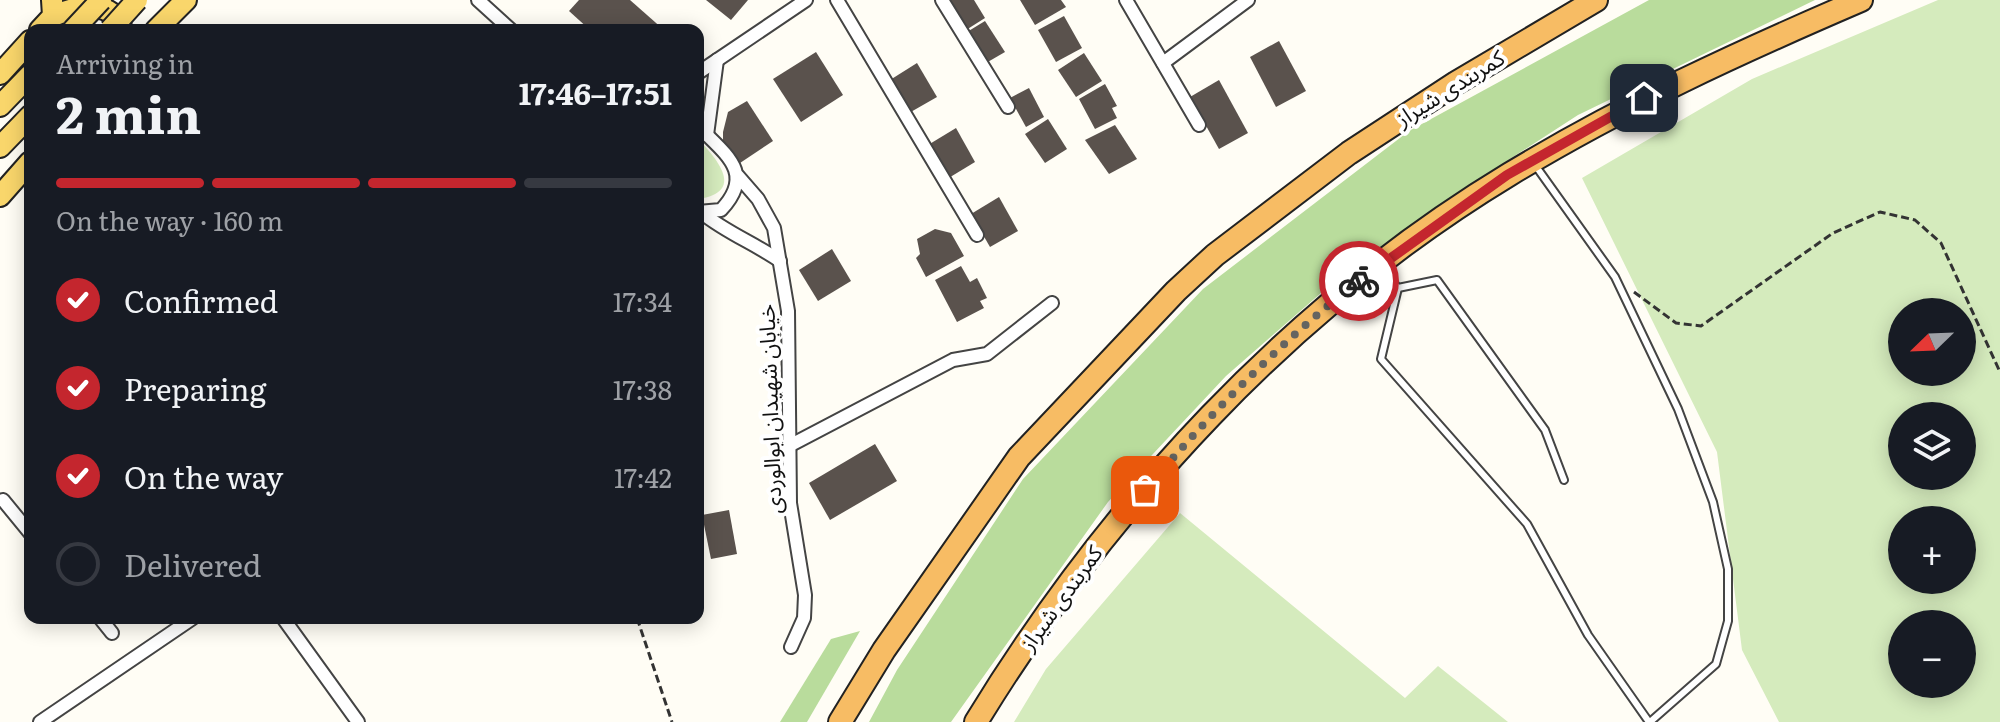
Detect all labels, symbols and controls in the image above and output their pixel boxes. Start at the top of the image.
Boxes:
street label: کمربندی شیراز [1387,40,1511,134]
text: Arriving in [56,43,194,82]
pin [1610,64,1678,132]
text: 17:46–17:51 [519,70,672,114]
text: 2 min [56,73,201,150]
icon: home [1622,76,1666,120]
text: On the way · 160 m [56,200,283,239]
courier [1319,241,1399,321]
icon: bike [1337,259,1381,303]
icon: check [56,278,100,322]
text: Confirmed [124,278,278,322]
text: 17:34 [613,281,672,320]
north arrow [1888,298,1976,386]
map controls [1888,298,1976,698]
street label: خیابان شهیدان ابوالوردی [748,304,789,515]
icon: check [56,366,100,410]
text: Preparing [124,366,266,410]
text: 17:38 [613,369,672,408]
button: layers [1888,402,1976,490]
icon: check [56,454,100,498]
text: On the way [124,454,283,498]
pin [1111,456,1179,524]
text: 17:42 [614,457,672,496]
icon: bag [1123,468,1167,512]
button: + [1888,506,1976,594]
street label: کمربندی شیراز [1010,537,1110,657]
text: Delivered [124,542,261,586]
button: − [1888,610,1976,698]

